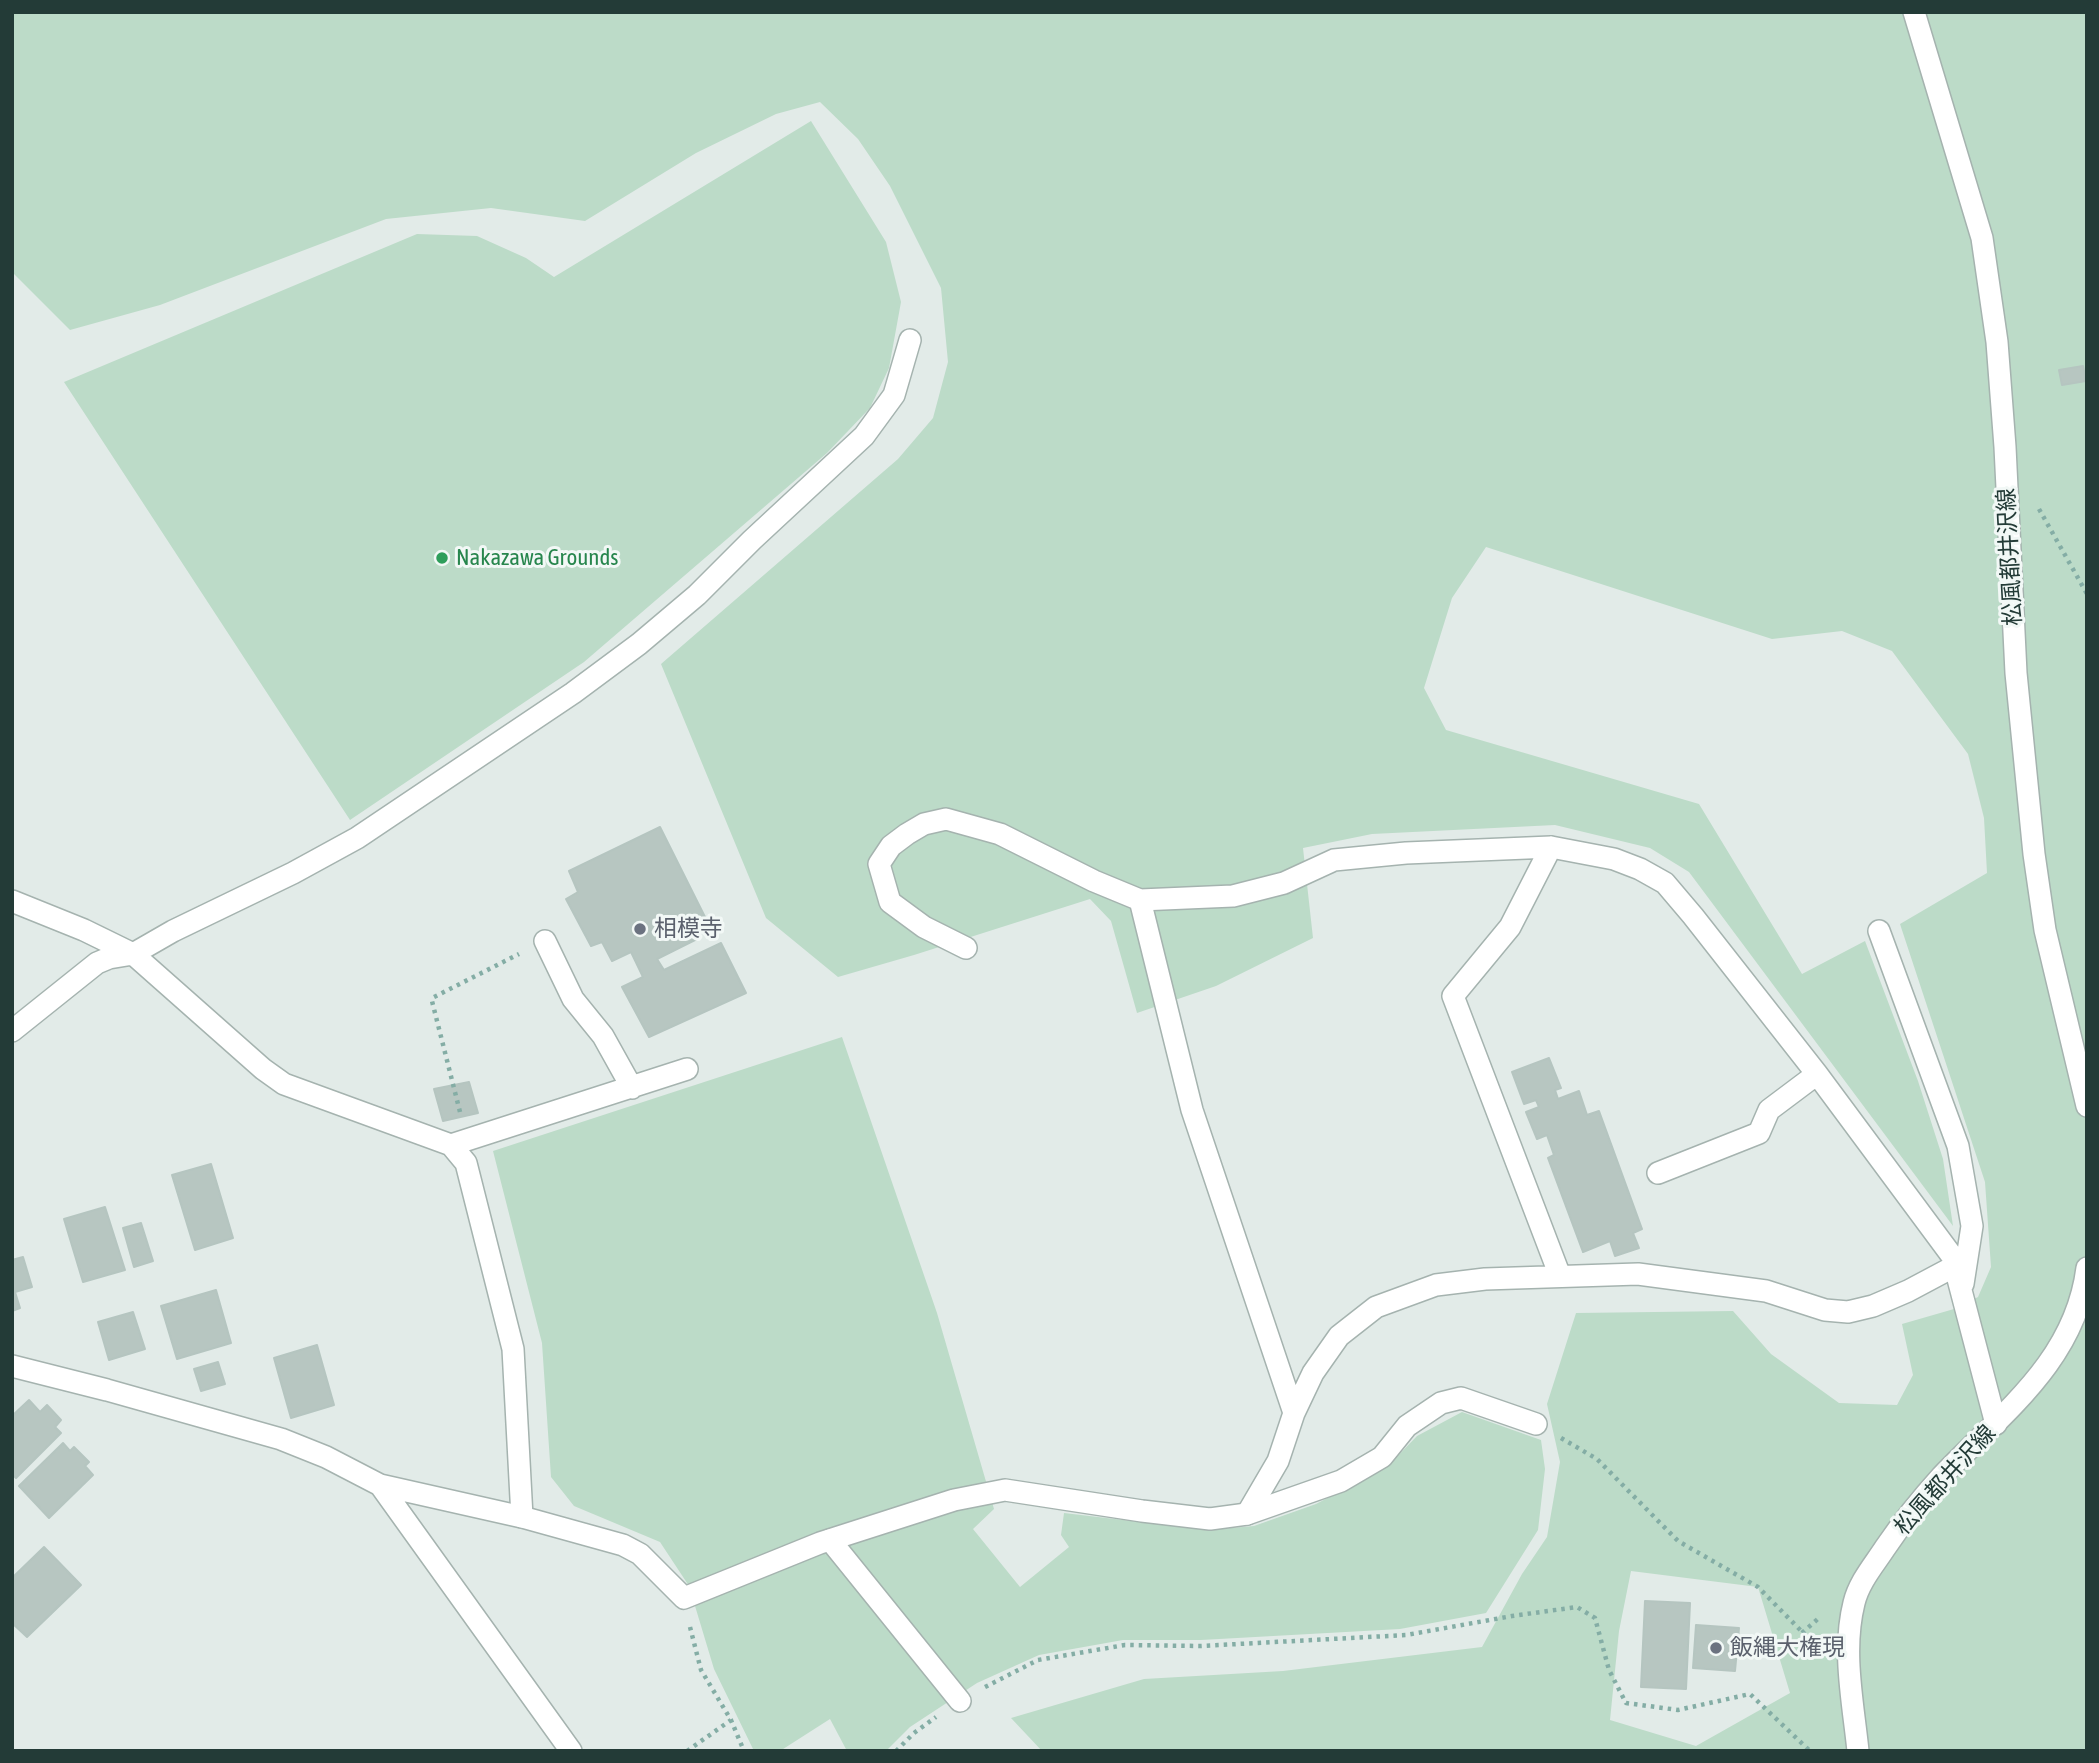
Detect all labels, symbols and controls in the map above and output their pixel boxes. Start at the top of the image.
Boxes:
street label: 松風都井沢線 [1993,487,2027,627]
place label: Nakazawa Grounds [456,544,618,572]
marker: Nakazawa Grounds [434,550,450,566]
place label: 相模寺 [654,915,723,943]
marker: 相模寺 [632,921,648,937]
street label: 松風都井沢線 [1889,1419,2001,1541]
place label: 飯縄大権現 [1730,1634,1845,1662]
marker: 飯縄大権現 [1708,1640,1724,1656]

